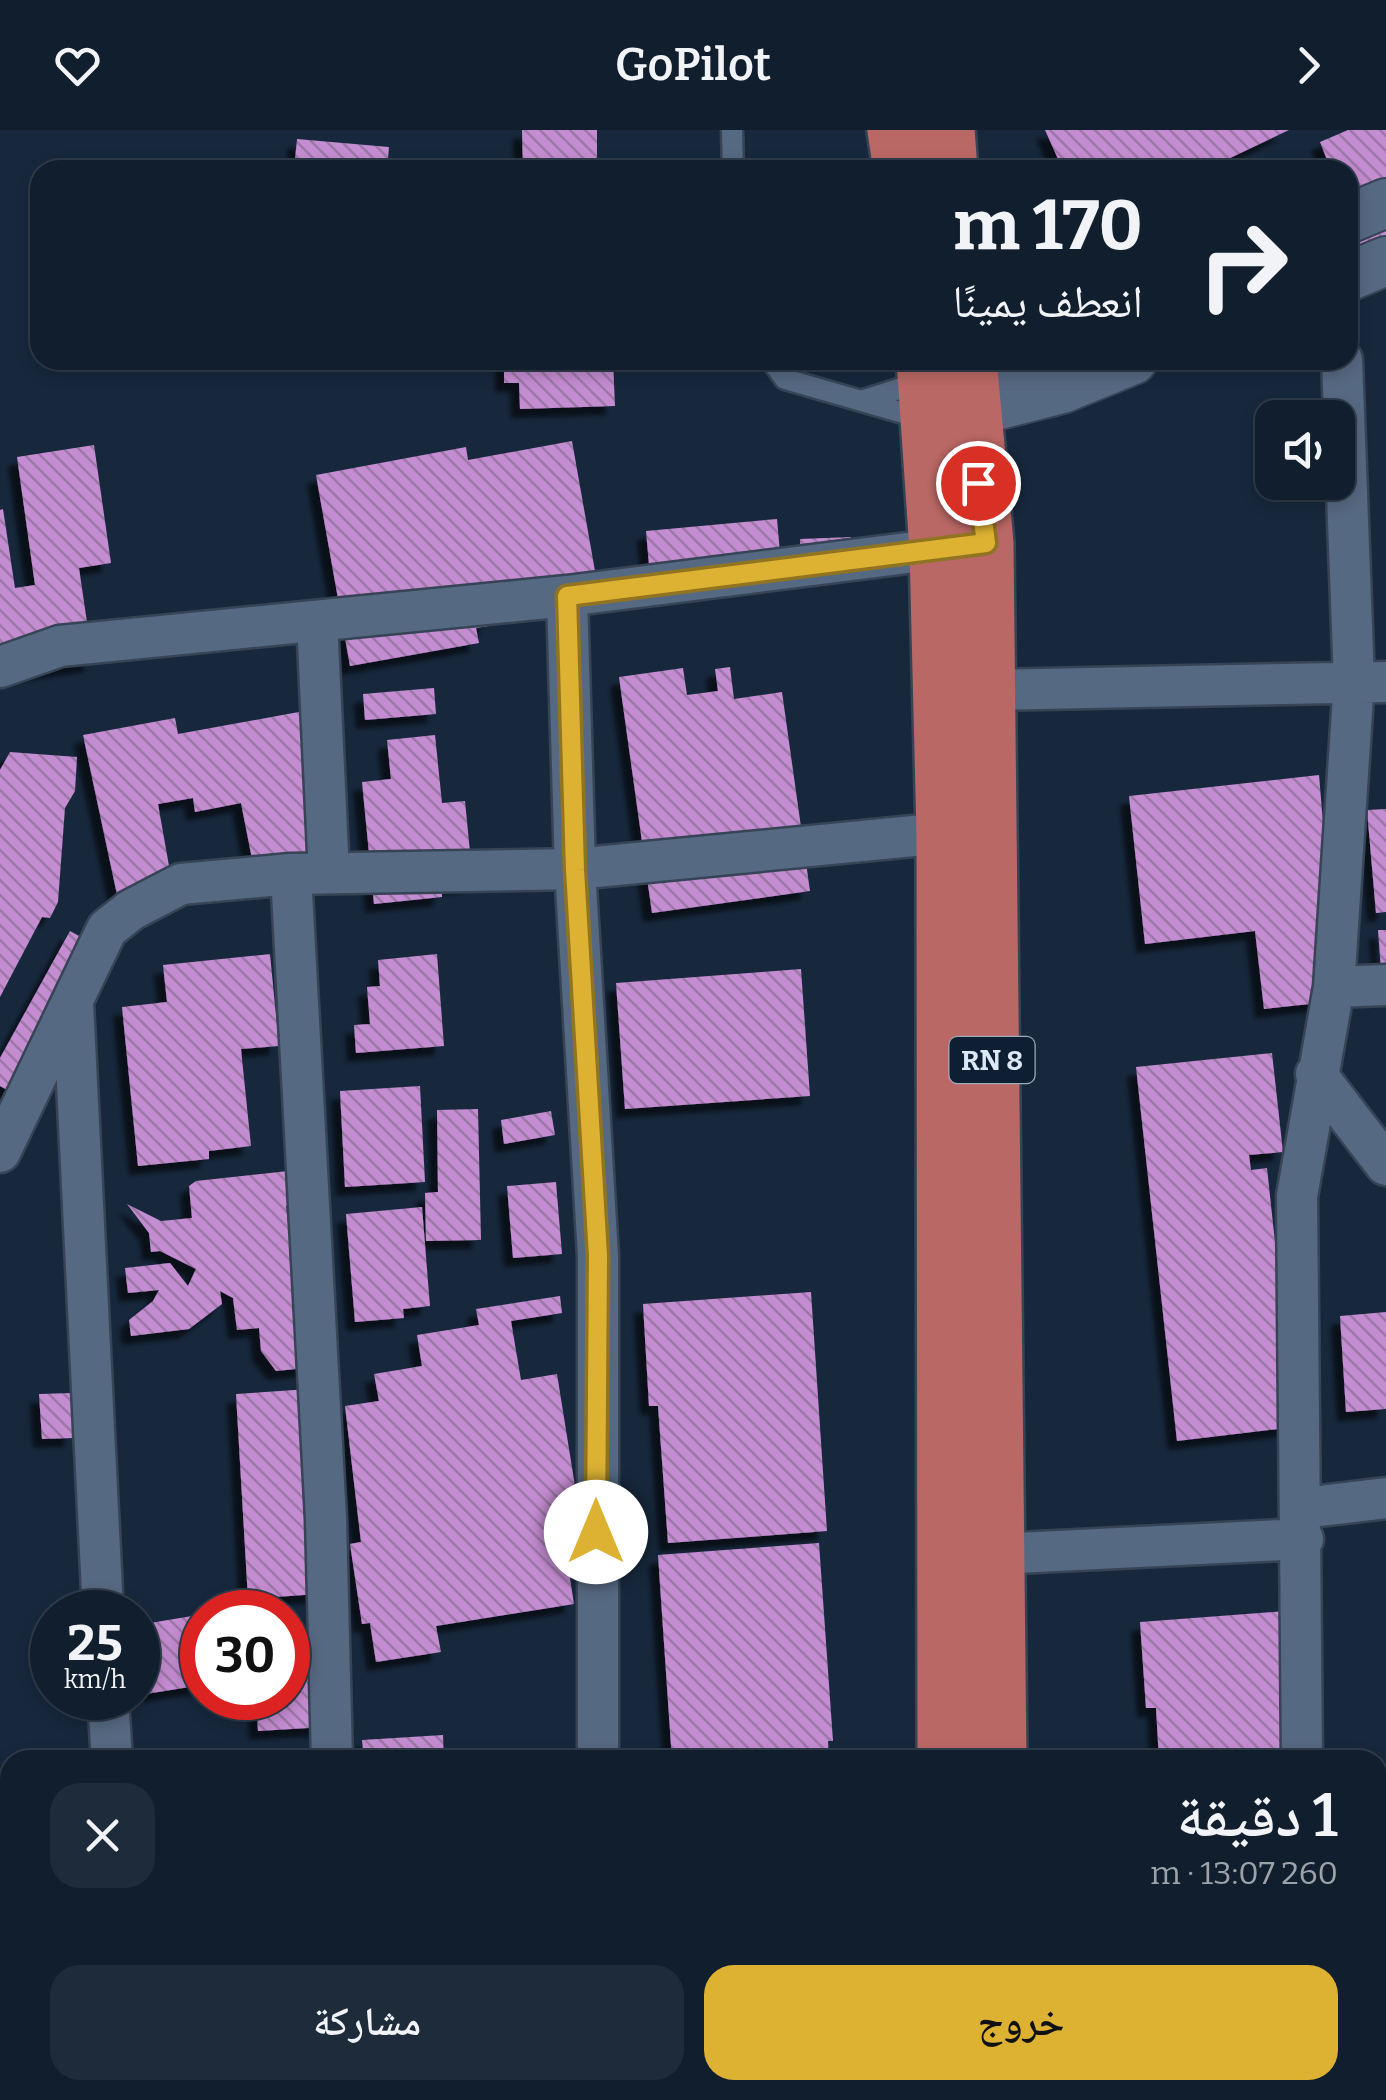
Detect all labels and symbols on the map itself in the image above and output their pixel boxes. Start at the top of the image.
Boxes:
pin [936,441,1021,526]
road number: RN 8 [950,1037,1034,1083]
position arrow [544,1480,648,1584]
speed limit sign: 30 [180,1590,310,1720]

